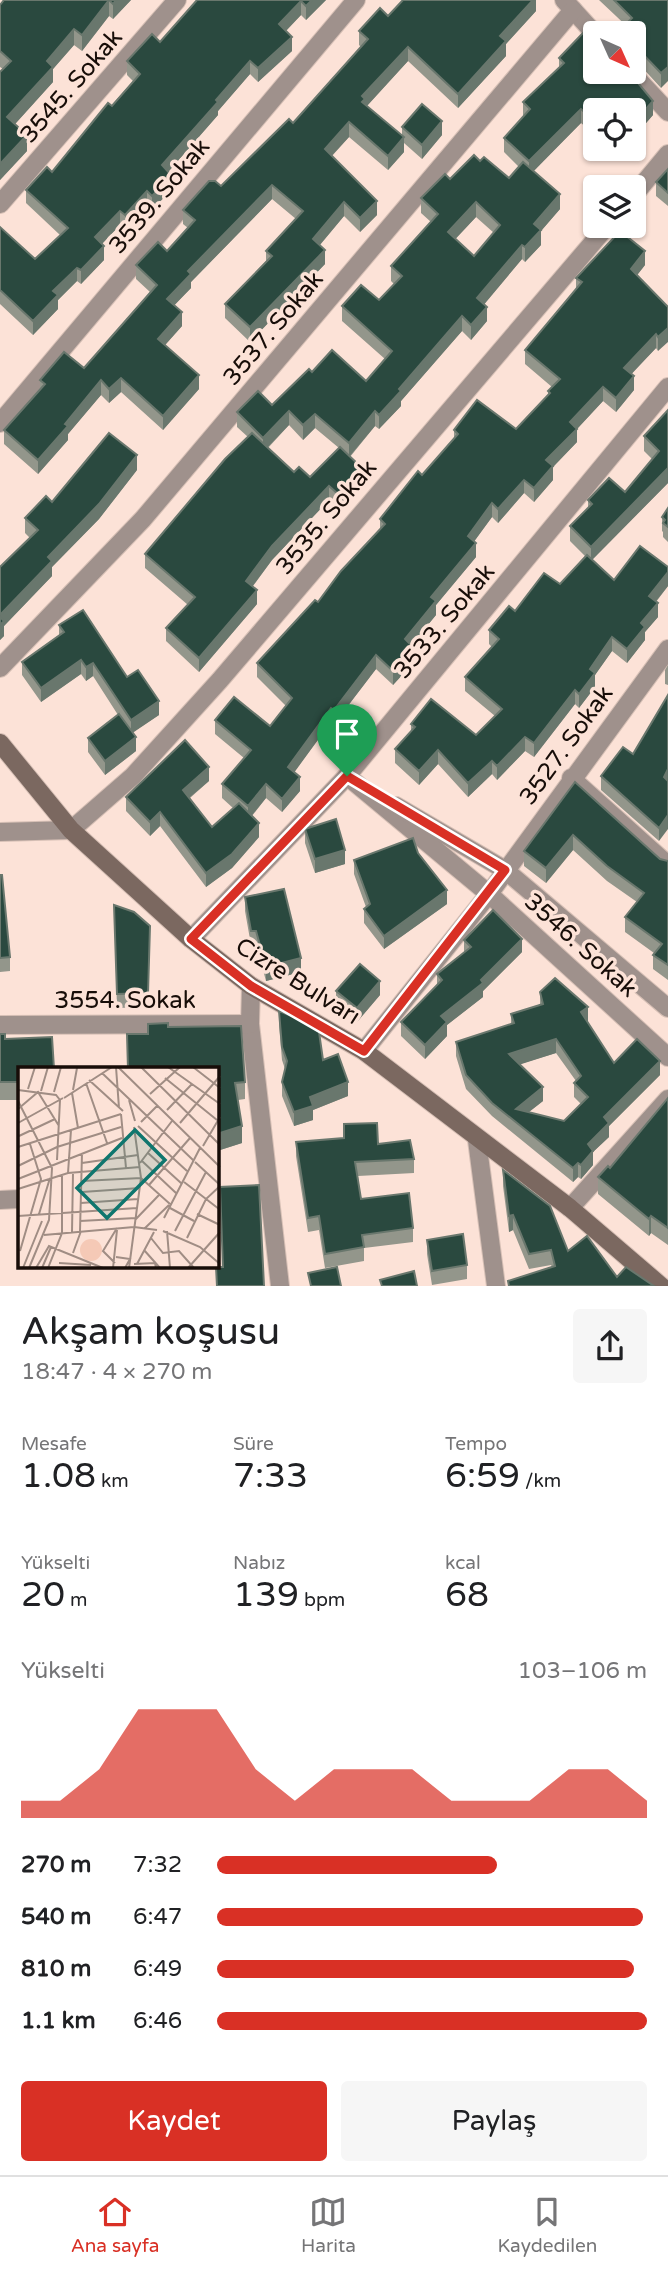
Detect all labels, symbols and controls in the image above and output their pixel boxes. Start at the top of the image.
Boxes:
north arrow [583,21,646,84]
map controls [583,21,646,238]
street label: 3545. Sokak [14,23,129,149]
button: locate [583,98,646,161]
street label: 3539. Sokak [103,133,216,260]
button: layers [583,175,646,238]
street label: 3537. Sokak [217,265,330,391]
street label: 3535. Sokak [270,454,383,581]
street label: 3533. Sokak [388,558,501,685]
street label: 3527. Sokak [513,680,619,811]
pin [317,704,377,776]
icon: arrive [328,715,366,753]
street label: 3546. Sokak [518,887,643,1004]
street label: Cizre Bulvarı [230,932,365,1031]
street label: 3554. Sokak [54,986,196,1015]
inset map [18,1067,219,1268]
text: Akşam koşusu [21,1309,280,1355]
button: share [573,1309,647,1383]
text: 18:47 · 4 × 270 m [21,1358,212,1386]
text: Mesafe [21,1433,87,1455]
text: Süre [233,1433,274,1455]
text: Tempo [445,1433,507,1455]
text: 1.08 [21,1455,96,1497]
text: 7:33 [233,1455,308,1497]
text: 6:59 [445,1455,520,1497]
text: km [96,1470,129,1492]
text: /km [520,1470,561,1492]
text: Yükselti [21,1552,90,1574]
text: Nabız [233,1552,285,1574]
text: kcal [445,1552,481,1574]
text: 20 [21,1574,65,1616]
text: 139 [233,1574,299,1616]
text: 68 [445,1574,489,1616]
text: m [65,1589,87,1611]
text: bpm [299,1589,345,1611]
text: Yükselti [21,1657,105,1685]
text: 103–106 m [518,1657,647,1685]
text: 270 m [21,1851,91,1879]
text: 7:32 [133,1851,182,1879]
text: 540 m [21,1903,91,1931]
text: 6:47 [133,1903,182,1931]
text: 810 m [21,1955,91,1983]
text: 6:49 [133,1955,182,1983]
text: 1.1 km [21,2007,96,2035]
text: 6:46 [133,2007,182,2035]
button: Kaydet [21,2081,327,2161]
button: Paylaş [341,2081,647,2161]
tab: Ana sayfa [71,2193,159,2257]
tab: Harita [301,2193,356,2257]
tab: Kaydedilen [497,2193,597,2257]

